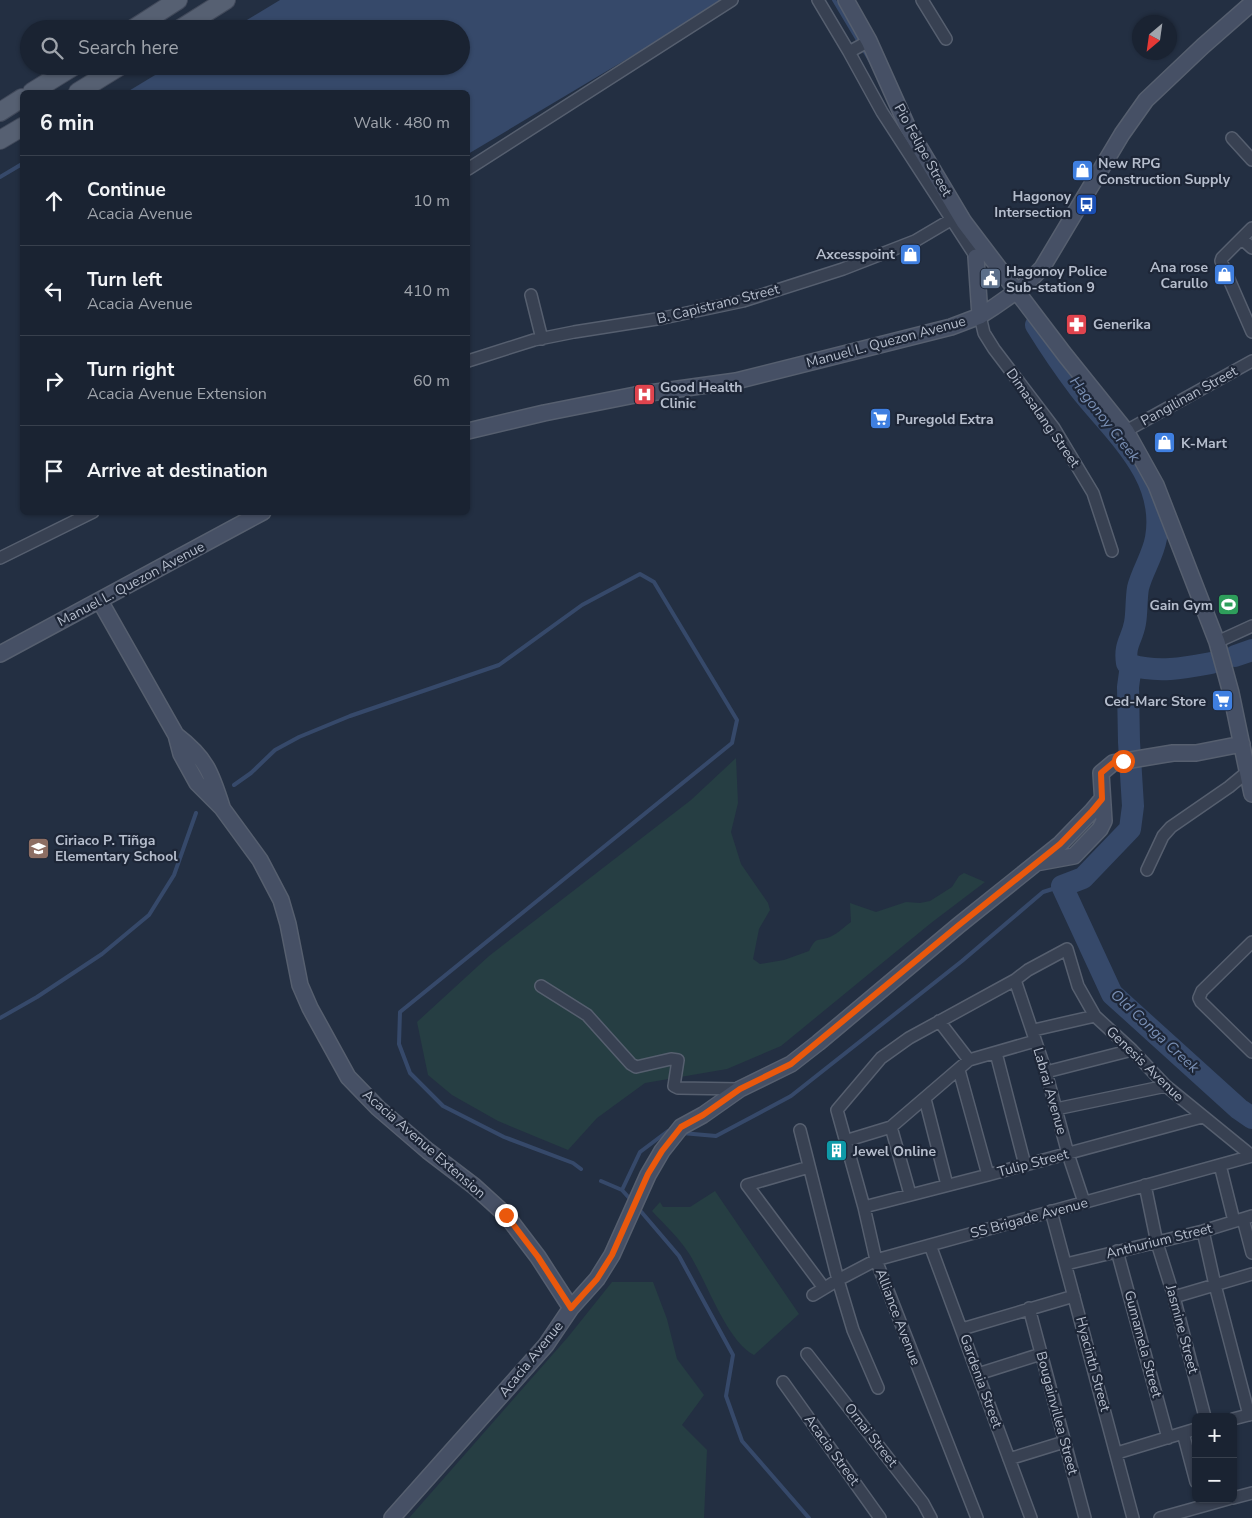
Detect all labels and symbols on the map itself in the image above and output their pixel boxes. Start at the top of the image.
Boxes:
north arrow [1132,15,1177,60]
street label: Pio Felipe Street [890,100,956,200]
place label: New RPG Construction Supply [1098,154,1231,189]
shop icon: New RPG Construction Supply [1070,159,1094,183]
place label: Hagonoy Intersection [994,187,1072,222]
bus stop icon: Hagonoy Intersection [1075,192,1099,216]
shop icon: Axcesspoint [899,242,923,266]
place label: Axcesspoint [816,245,896,264]
place label: Ana rose Carullo [1150,258,1208,293]
place label: Hagonoy Police Sub-station 9 [1006,262,1108,297]
shop icon: Ana rose Carullo [1212,263,1236,287]
public building icon: Hagonoy Police Sub-station 9 [978,267,1002,291]
street label: B. Capistrano Street [655,280,781,328]
street label: Manuel L. Quezon Avenue [804,312,968,372]
pharmacy icon: Generika [1065,312,1089,336]
place label: Generika [1093,315,1151,334]
street label: Pangilinan Street [1137,362,1241,430]
street label: Dimasalang Street [1002,365,1084,471]
water label: Hagonoy Creek [1065,372,1145,466]
place label: Good Health Clinic [660,378,743,413]
hospital icon: Good Health Clinic [632,383,656,407]
supermarket icon: Puregold Extra [868,407,892,431]
place label: Puregold Extra [896,410,994,429]
shop icon: K-Mart [1153,431,1177,455]
place label: K-Mart [1181,434,1228,453]
street label: Manuel L. Quezon Avenue [54,537,208,631]
sports icon: Gain Gym [1217,593,1241,617]
place label: Gain Gym [1150,596,1213,615]
supermarket icon: Ced-Marc Store [1210,689,1234,713]
place label: Ced-Marc Store [1104,692,1206,711]
route start [1112,750,1135,773]
place label: Ciriaco P. Tiñga Elementary School [55,831,178,866]
school or university icon: Ciriaco P. Tiñga Elementary School [27,836,51,860]
water label: Old Conga Creek [1106,985,1204,1078]
street label: Genesis Avenue [1102,1022,1188,1106]
street label: Labrai Avenue [1028,1045,1072,1137]
street label: Acacia Avenue Extension [358,1085,490,1203]
building icon: Jewel Online [825,1139,849,1163]
place label: Jewel Online [852,1142,936,1161]
street label: Tulip Street [995,1144,1071,1182]
street label: SS Brigade Avenue [968,1193,1090,1243]
route end [495,1204,518,1227]
street label: Anthurium Street [1104,1219,1214,1263]
street label: Alliance Avenue [871,1266,925,1368]
street label: Jasmine Street [1161,1282,1203,1376]
street label: Gumamela Street [1120,1288,1166,1400]
street label: Hyacinth Street [1071,1314,1115,1414]
street label: Acacia Avenue [495,1317,567,1401]
street label: Gardenia Street [955,1331,1007,1431]
street label: Bougainvillea Street [1031,1349,1083,1477]
street label: Ornai Street [840,1399,902,1471]
street label: Acacia Street [800,1411,864,1489]

